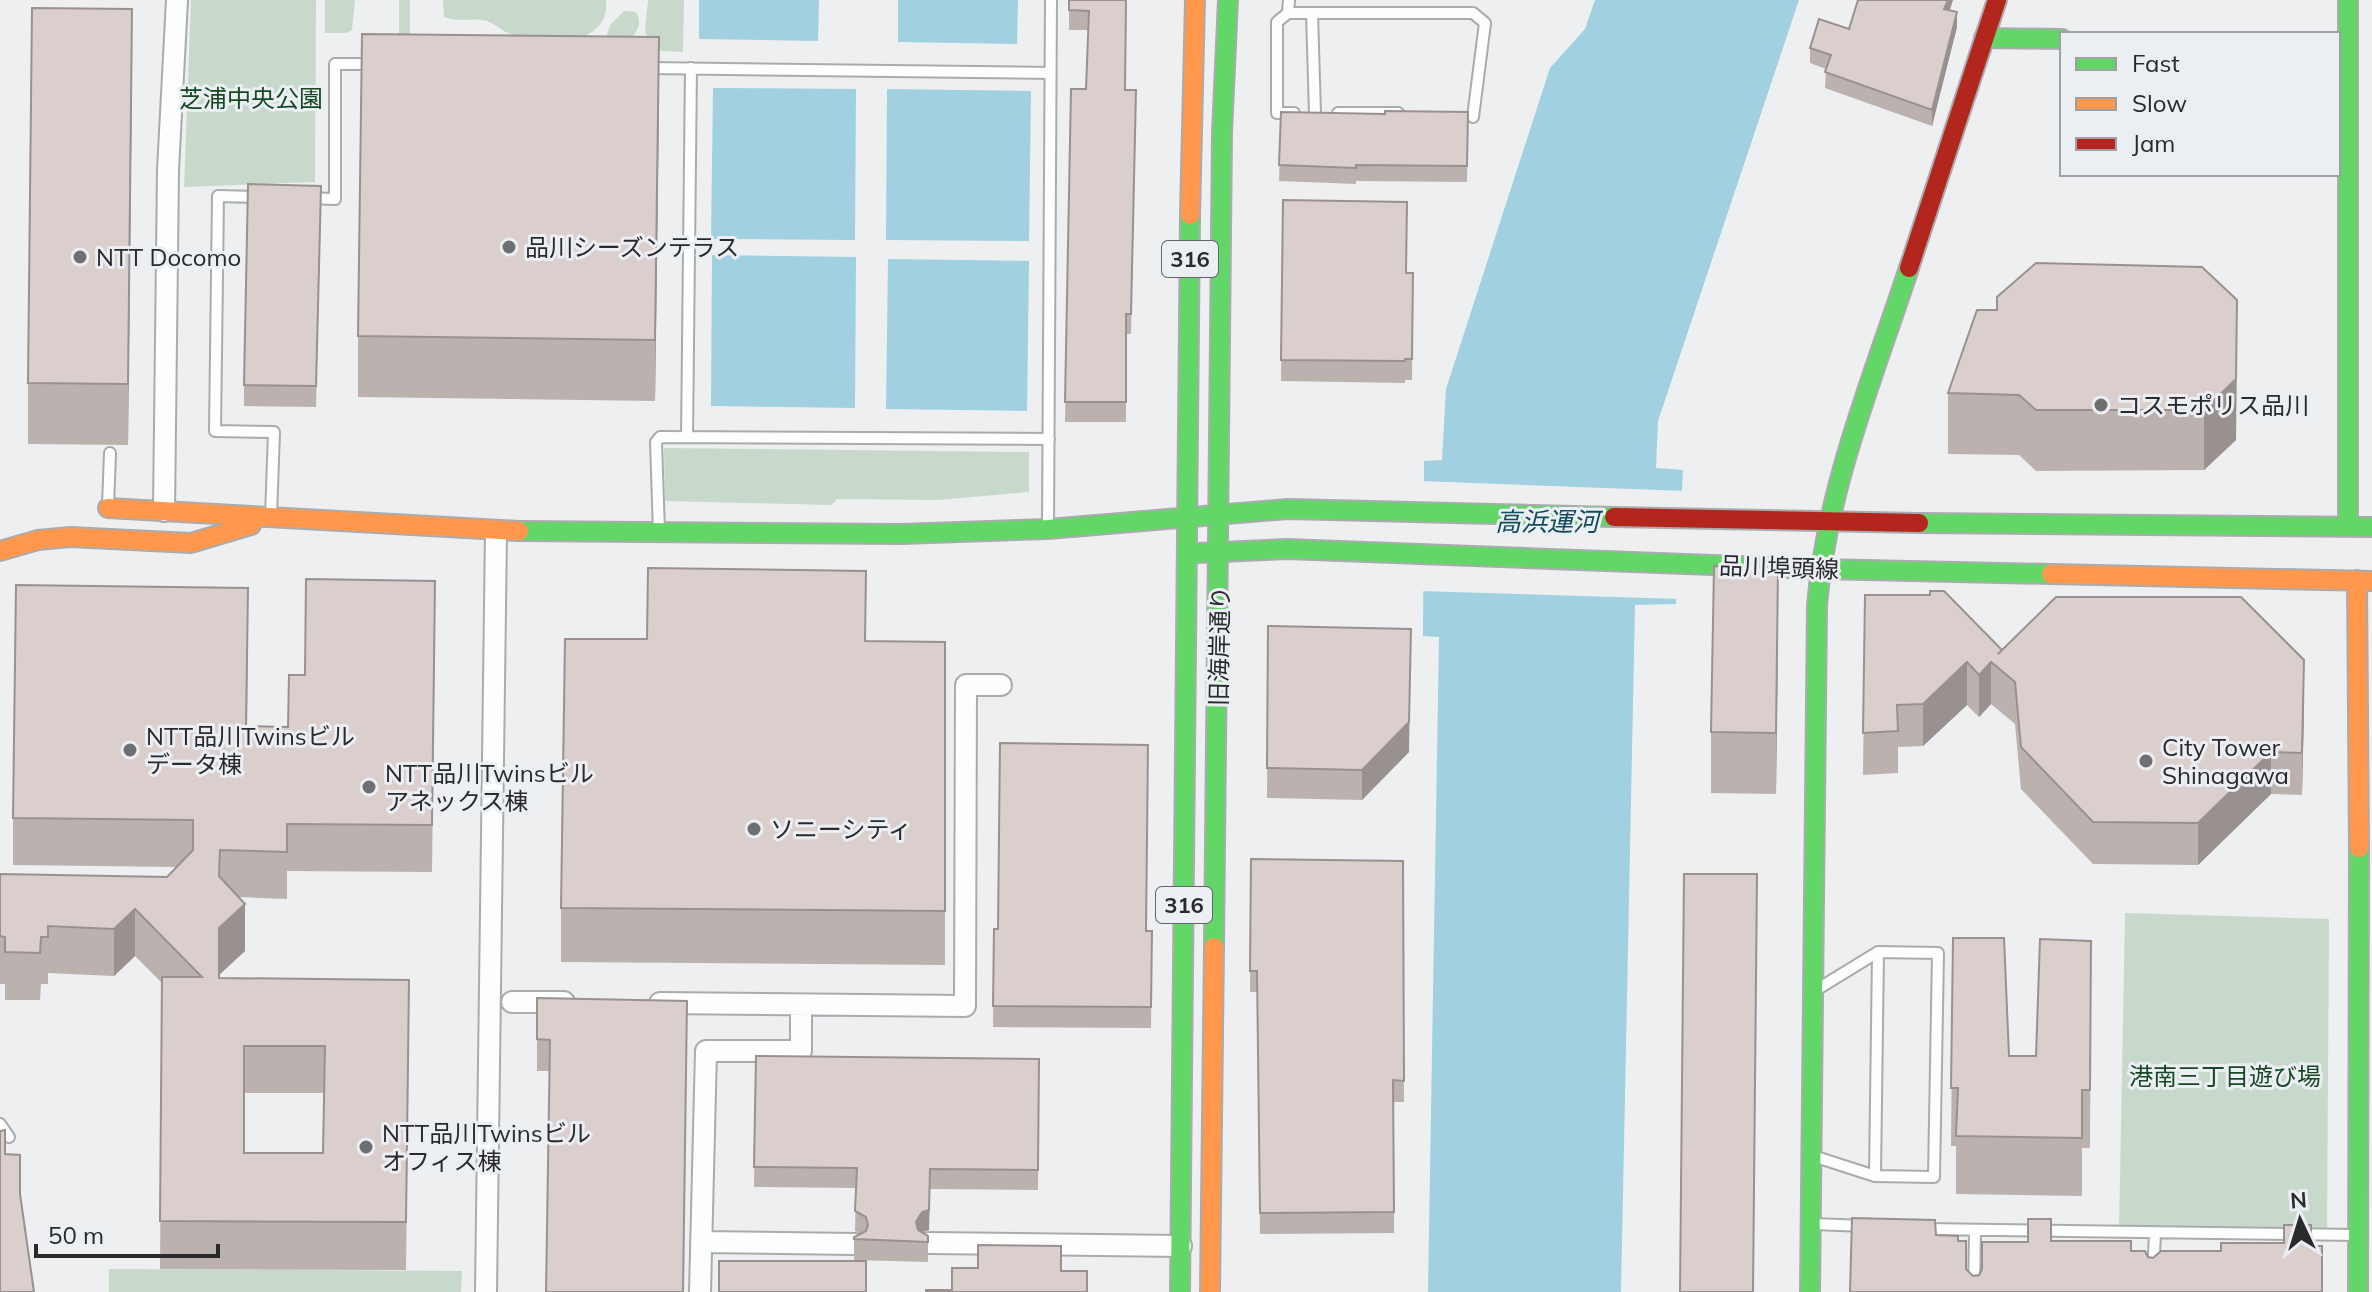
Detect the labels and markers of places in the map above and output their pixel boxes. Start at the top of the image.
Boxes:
place label: 品川シーズンテラス [525,232,739,262]
marker: 品川シーズンテラス [500,238,518,256]
place label: NTT Docomo [96,242,241,272]
marker: NTT Docomo [71,248,89,266]
place label: コスモポリス品川 [2117,390,2309,420]
marker: コスモポリス品川 [2092,396,2110,414]
place label: NTT品川Twinsビル データ棟 [146,721,355,779]
place label: City Tower Shinagawa [2162,732,2289,790]
marker: NTT品川Twinsビル データ棟 [121,741,139,759]
marker: City Tower Shinagawa [2137,752,2155,770]
place label: NTT品川Twinsビル アネックス棟 [385,758,594,816]
marker: NTT品川Twinsビル アネックス棟 [360,778,378,796]
place label: ソニーシティ [770,814,912,844]
marker: ソニーシティ [745,820,763,838]
place label: NTT品川Twinsビル オフィス棟 [382,1118,591,1176]
marker: NTT品川Twinsビル オフィス棟 [357,1138,375,1156]

